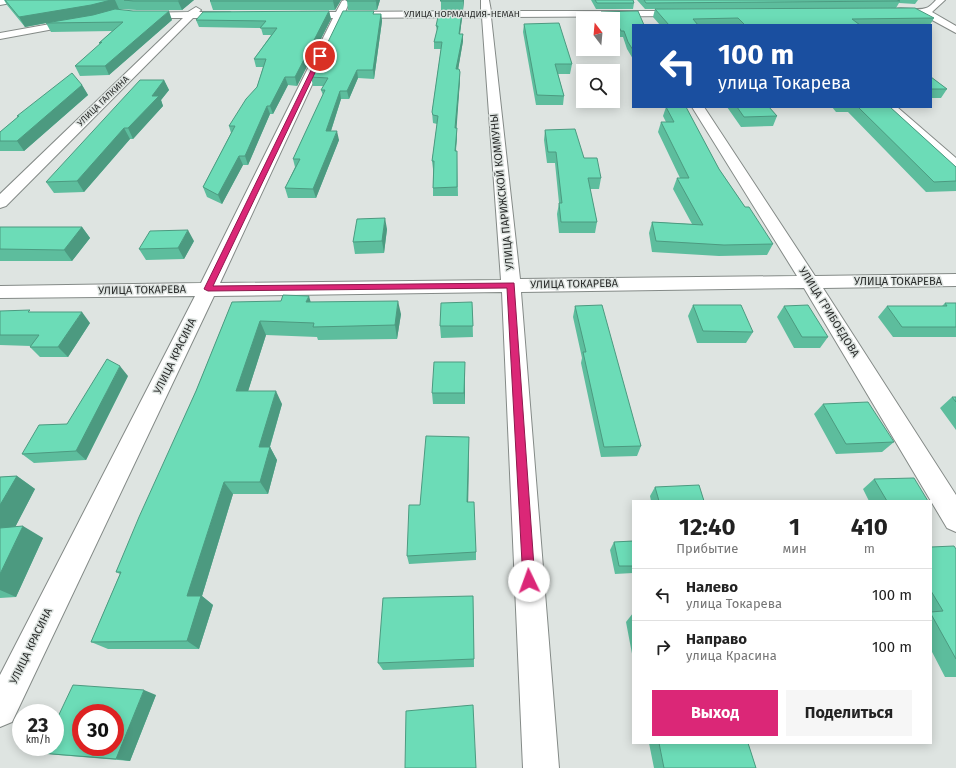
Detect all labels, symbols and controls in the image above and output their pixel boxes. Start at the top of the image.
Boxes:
street label: УЛИЦА НОРМАНДИЯ-НЕМАН [404,9,520,19]
north arrow [576,12,620,56]
map controls [576,12,620,108]
text: 100 m [718,38,794,71]
pin [303,39,337,73]
icon: left [652,40,704,92]
icon: arrive [309,45,331,67]
button: search [576,64,620,108]
text: улица Токарева [718,72,851,94]
street label: УЛИЦА ГАЛКИНА [75,73,131,128]
street label: УЛИЦА ПАРИЖСКОЙ КОММУНЫ [487,113,517,271]
street label: УЛИЦА ГРИБОЕДОВА [796,265,862,360]
street label: УЛИЦА ТОКАРЕВА [854,275,943,288]
street label: УЛИЦА ТОКАРЕВА [530,277,619,291]
street label: УЛИЦА ТОКАРЕВА [98,283,187,297]
street label: УЛИЦА КРАСИНА [151,315,199,396]
text: 12:40 [679,513,736,541]
text: 1 [789,513,800,541]
text: 410 [851,513,888,541]
text: Прибытие [676,541,738,556]
text: мин [782,541,807,556]
text: m [864,541,875,556]
position arrow [508,560,550,602]
text: Налево [686,578,738,596]
icon: left [652,584,674,606]
text: 100 m [872,586,912,604]
text: улица Токарева [686,596,782,611]
street label: УЛИЦА КРАСИНА [7,605,55,686]
text: Направо [686,630,747,648]
icon: right [652,636,674,658]
text: 100 m [872,638,912,656]
text: улица Красина [686,648,777,663]
button: Выход [652,690,778,736]
button: Поделиться [786,690,912,736]
speed limit sign: 30 [72,704,124,756]
text: 23 [28,713,48,737]
text: km/h [26,734,50,746]

